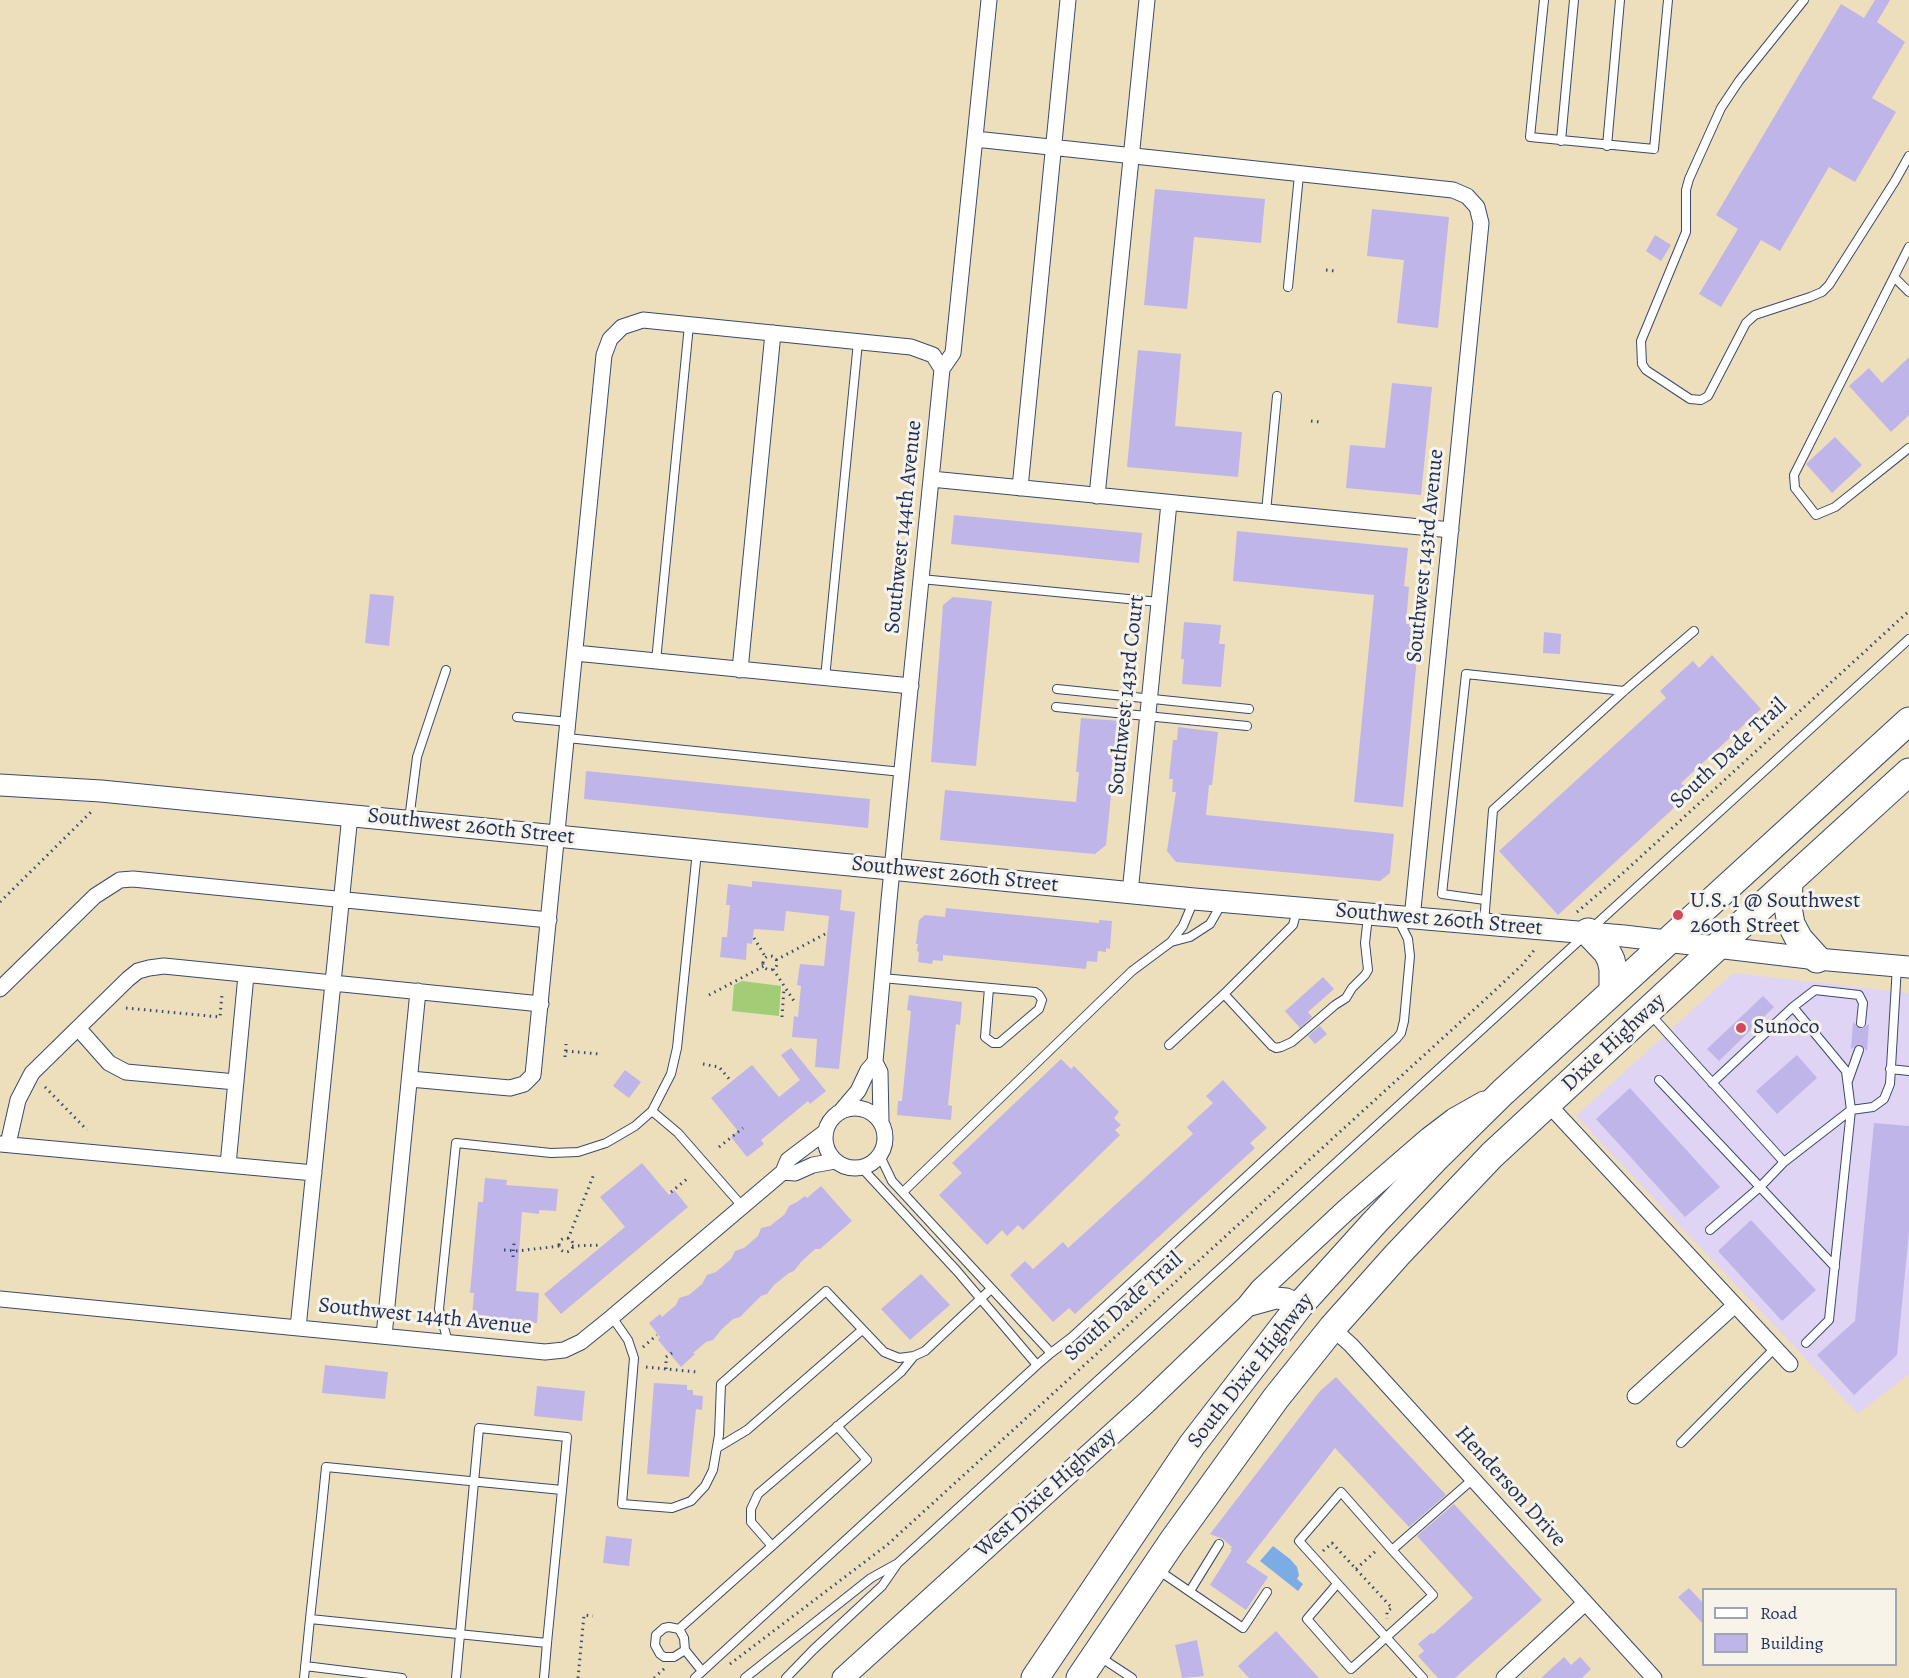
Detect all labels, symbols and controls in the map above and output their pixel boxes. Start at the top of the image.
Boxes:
street label: Southwest 144th Avenue [880,419,928,635]
street label: Southwest 143rd Avenue [1402,448,1450,664]
street label: Southwest 143rd Court [1103,594,1151,796]
street label: South Dade Trail [1665,693,1793,815]
street label: Southwest 260th Street [366,803,576,851]
street label: Southwest 260th Street [850,851,1060,899]
place label: U.S. 1 @ Southwest 260th Street [1690,889,1860,940]
street label: Southwest 260th Street [1334,898,1544,942]
marker: U.S. 1 @ Southwest 260th Street [1671,908,1685,922]
street label: Dixie Highway [1557,988,1671,1098]
place label: Sunoco [1753,1015,1820,1041]
marker: Sunoco [1734,1021,1748,1035]
street label: South Dade Trail [1059,1247,1189,1367]
street label: South Dixie Highway [1182,1288,1320,1454]
street label: Southwest 144th Avenue [317,1293,533,1341]
street label: Henderson Drive [1449,1421,1571,1553]
street label: West Dixie Highway [970,1422,1122,1564]
legend [1702,1588,1897,1666]
text: Road [1760,1601,1797,1625]
text: Building [1760,1631,1824,1655]

